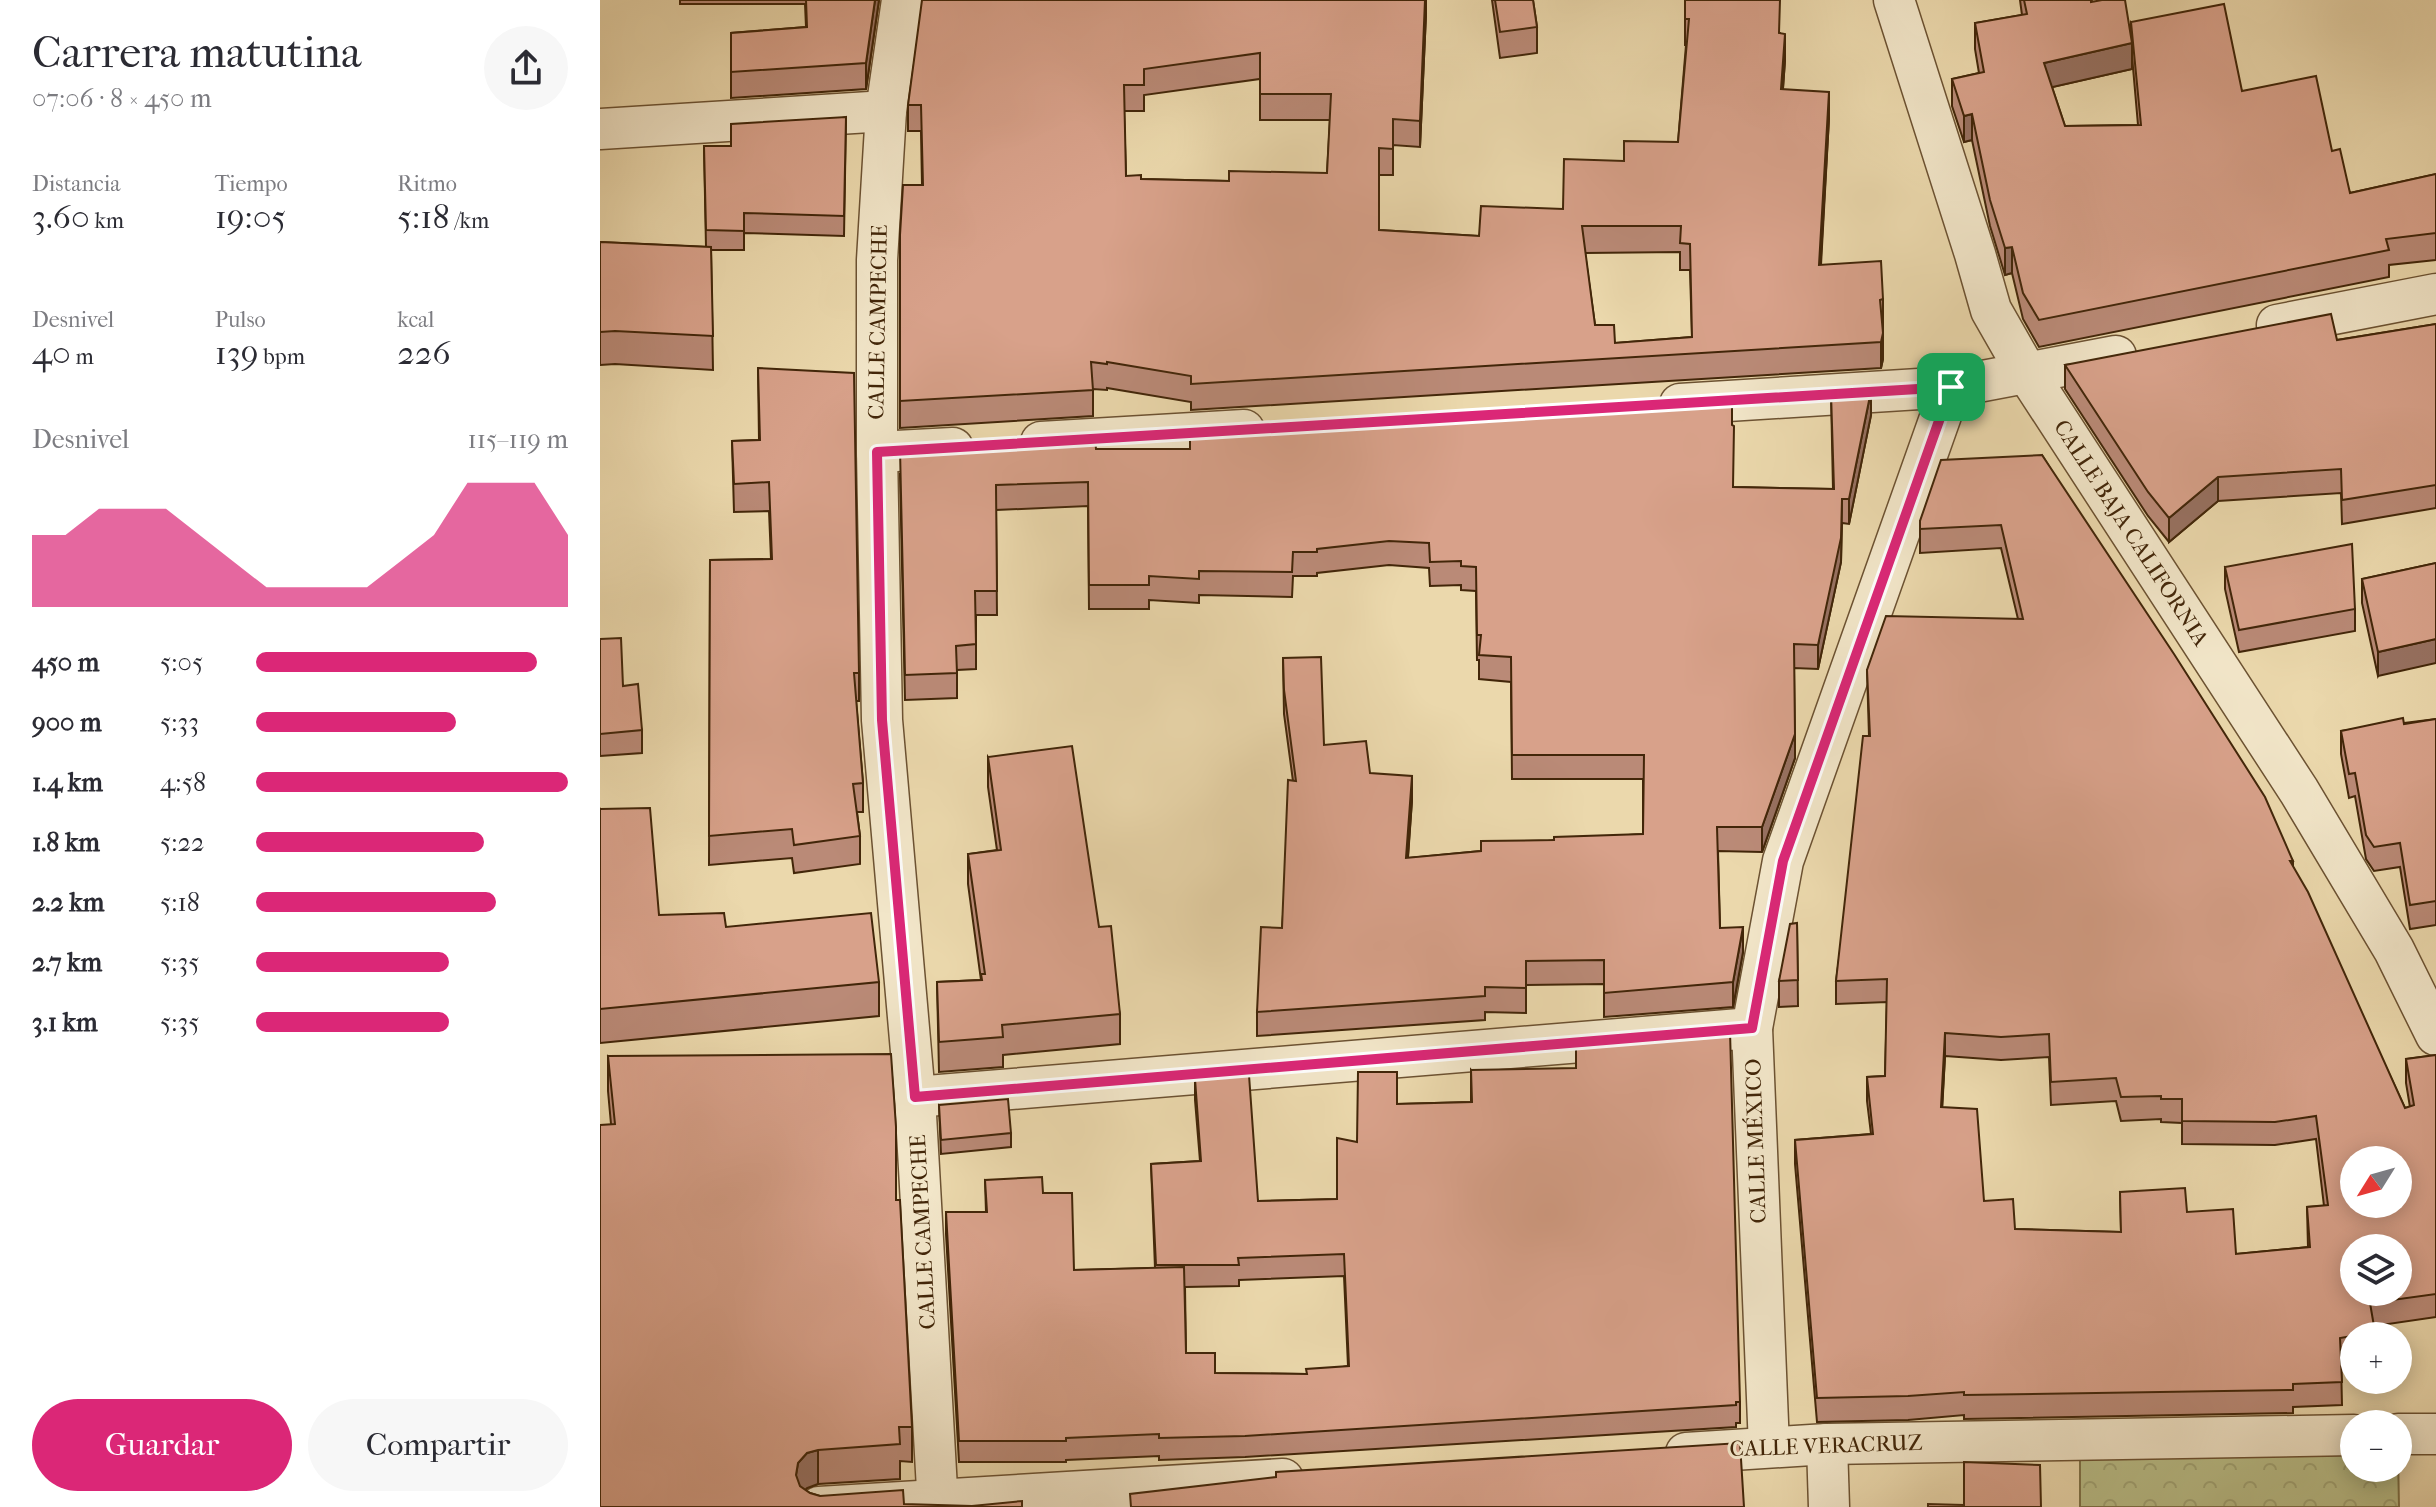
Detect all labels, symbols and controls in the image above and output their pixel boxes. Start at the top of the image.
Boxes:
button: share [484,26,568,110]
text: Carrera matutina [32,27,361,78]
text: 07:06 · 8 × 450 m [32,83,212,114]
text: Distancia [32,171,120,197]
text: Tiempo [215,171,288,197]
text: Ritmo [397,171,457,197]
text: 3.60 [32,197,90,237]
text: 19:05 [215,197,286,237]
text: 5:18 [397,197,449,237]
text: km [90,208,124,234]
text: /km [449,208,489,234]
street label: CALLE CAMPECHE [863,224,893,420]
text: Desnivel [32,307,114,333]
text: Pulso [215,307,266,333]
text: kcal [397,307,434,333]
text: 40 [32,333,71,373]
text: 139 [215,333,259,373]
text: 226 [397,333,451,373]
text: m [71,344,94,370]
text: bpm [259,344,305,370]
pin [1917,353,1985,421]
icon: arrive [1929,365,1973,409]
street label: CALLE BAJA CALIFORNIA [2048,415,2214,651]
text: Desnivel [32,424,129,455]
text: 115–119 m [468,424,568,455]
text: 450 m [32,647,99,678]
text: 5:05 [160,647,203,678]
text: 900 m [32,707,102,738]
text: 5:33 [160,707,199,738]
text: 1.4 km [32,767,103,798]
text: 4:58 [160,767,206,798]
text: 1.8 km [32,827,100,858]
text: 5:22 [160,827,204,858]
text: 2.2 km [32,887,104,918]
text: 5:18 [160,887,200,918]
text: 2.7 km [32,947,102,978]
text: 5:35 [160,947,199,978]
text: 3.1 km [32,1007,98,1038]
text: 5:35 [160,1007,199,1038]
street label: CALLE MÉXICO [1739,1058,1772,1224]
street label: CALLE CAMPECHE [905,1134,941,1330]
north arrow [2340,1146,2412,1218]
map controls [2340,1146,2412,1482]
button: layers [2340,1234,2412,1306]
button: + [2340,1322,2412,1394]
button: Guardar [32,1399,292,1491]
button: Compartir [308,1399,568,1491]
button: − [2340,1410,2412,1482]
street label: CALLE VERACRUZ [1729,1430,1923,1462]

